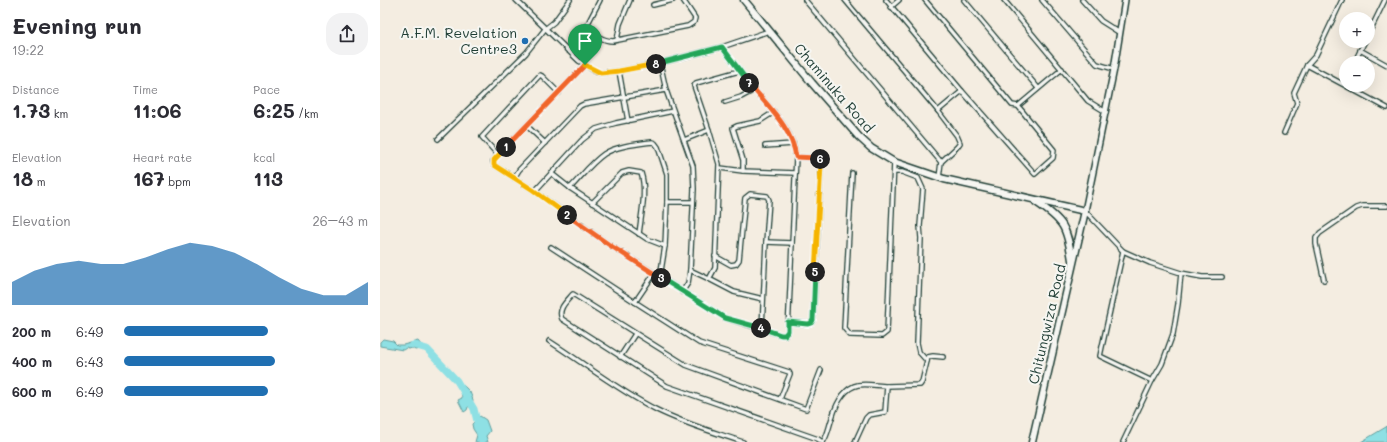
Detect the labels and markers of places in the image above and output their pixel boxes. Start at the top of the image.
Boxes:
place label: A.F.M. Revelation Centre3 [400,23,517,58]
pin [568,24,602,65]
marker: A.F.M. Revelation Centre3 [520,36,530,46]
pin: 8 [646,54,666,74]
pin: 7 [739,73,759,93]
pin: 1 [496,137,516,157]
pin: 6 [810,149,830,169]
pin: 2 [557,205,577,225]
pin: 5 [805,262,825,282]
pin: 3 [651,268,671,288]
pin: 4 [751,318,771,338]

